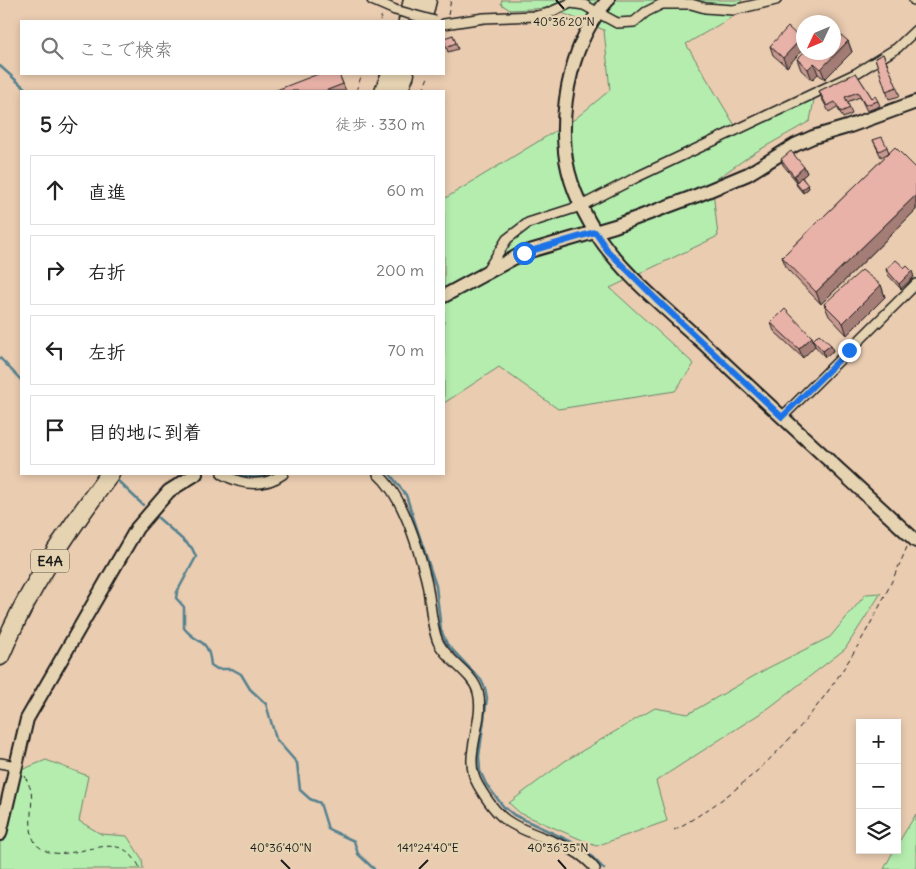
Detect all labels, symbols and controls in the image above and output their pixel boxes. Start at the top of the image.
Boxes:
text: 40°36'20"N [533,14,595,29]
north arrow [796,15,841,60]
search box [20,20,445,75]
icon: search [38,34,66,62]
text: ここで検索 [78,37,173,61]
text: 5 分 [40,111,78,138]
text: 徒歩 · 330 m [335,114,425,134]
icon: ahead [41,176,69,204]
text: 直進 [88,180,126,204]
text: 60 m [386,180,424,200]
route start [513,242,536,265]
icon: right [41,256,69,284]
text: 右折 [88,260,126,284]
text: 200 m [376,260,424,280]
icon: left [41,336,69,364]
route end [838,339,861,362]
text: 左折 [88,340,126,364]
text: 70 m [388,340,424,360]
icon: arrive [41,416,69,444]
text: 目的地に到着 [88,420,202,444]
road number: E4A [31,550,69,572]
map controls [856,719,901,854]
button: + [856,719,901,764]
button: − [856,764,901,809]
button: layers [856,809,901,854]
text: 40°36'40"N [250,840,312,855]
text: 141°24'40"E [397,840,459,855]
text: 40°36'35"N [528,840,588,855]

